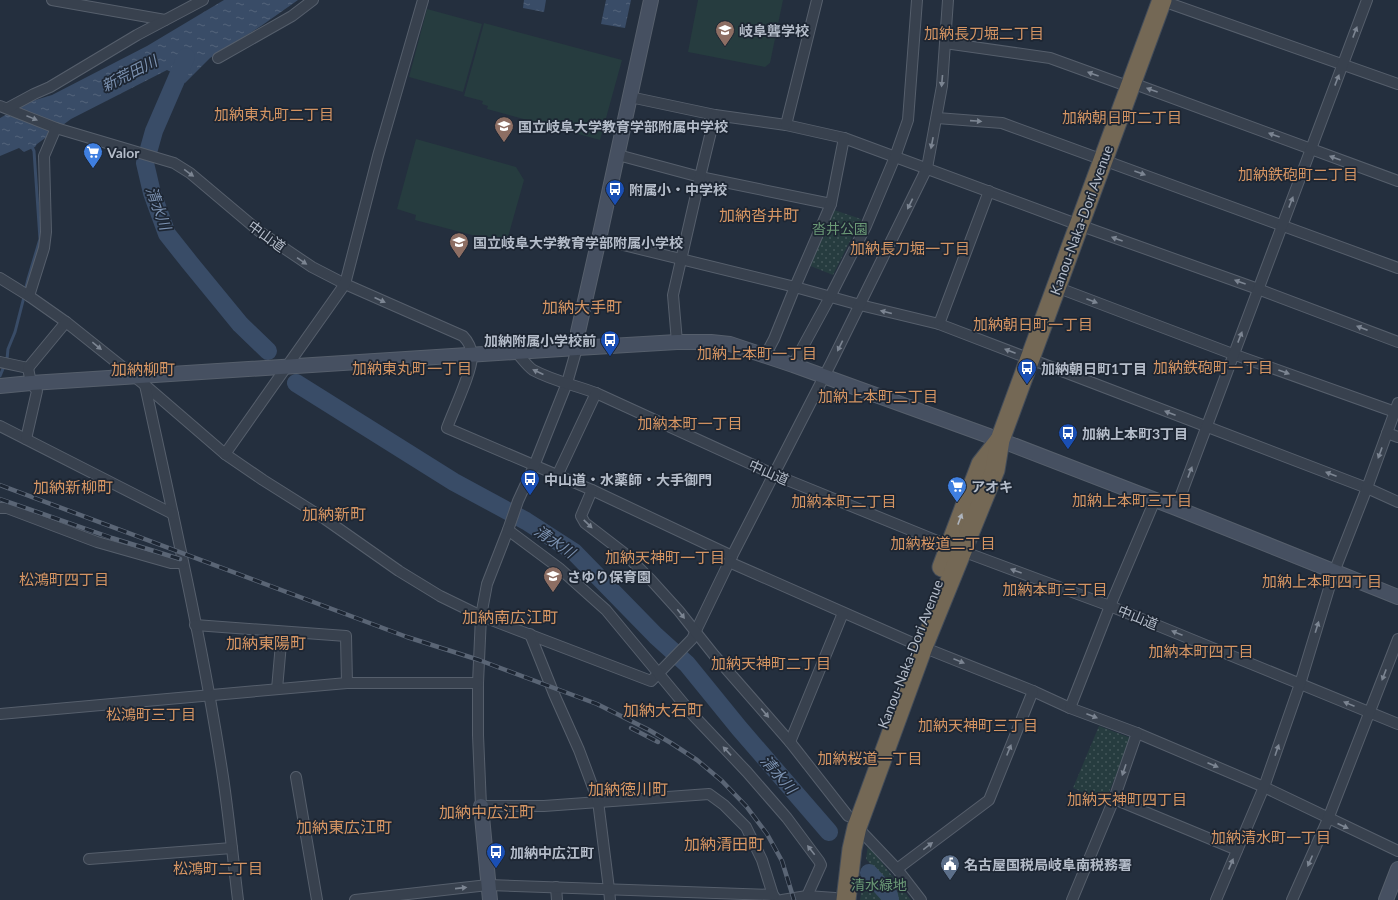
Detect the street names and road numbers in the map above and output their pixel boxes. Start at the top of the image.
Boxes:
street label: Kanou-Naka-Dori Avenue [1046,143,1116,297]
street label: 中山道 [245,217,289,255]
street label: 中山道 [746,456,792,488]
street label: Kanou-Naka-Dori Avenue [874,577,946,731]
street label: 中山道 [1115,601,1161,633]

